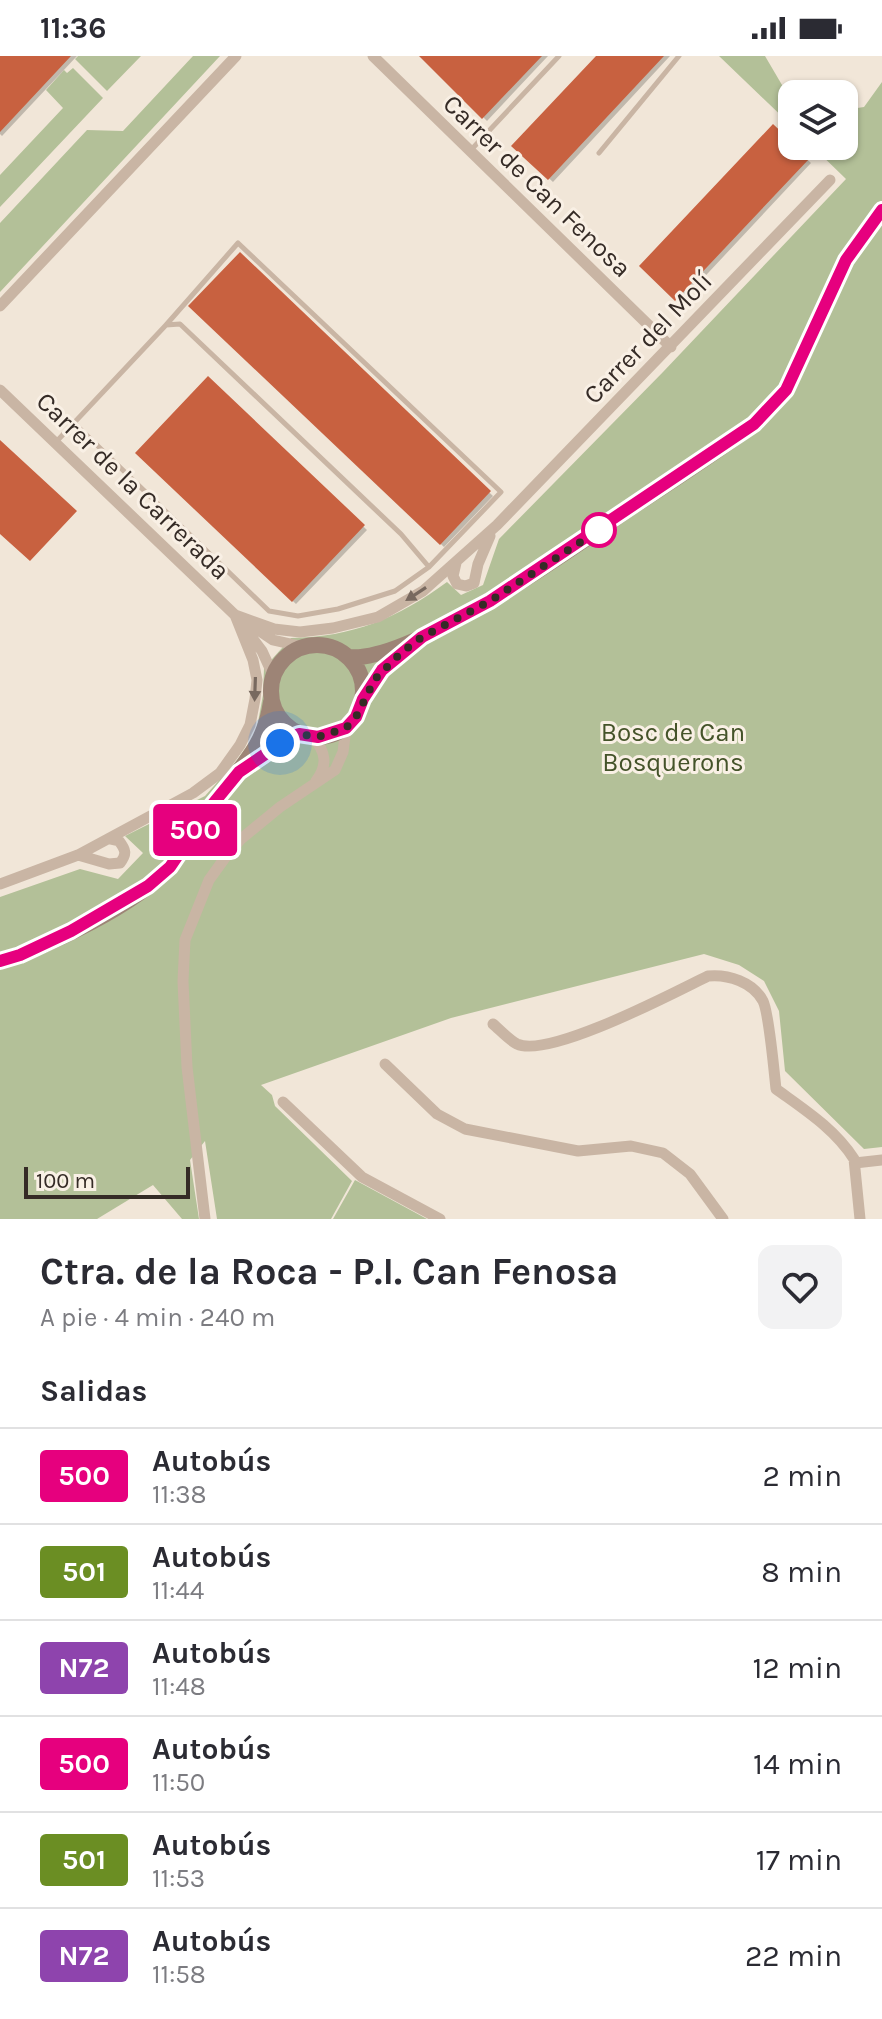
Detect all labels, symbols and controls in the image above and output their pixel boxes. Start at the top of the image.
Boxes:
text: 11:36 [40,10,106,46]
map controls [778,80,858,160]
button: layers [778,80,858,160]
street label: Carrer de Can Fenosa [437,88,637,284]
street label: Carrer del Molí [577,265,719,410]
street label: Carrer de la Carrerada [30,386,236,586]
unlabelled marker [582,513,616,547]
one-way arrow [405,586,427,601]
one-way arrow [249,677,262,702]
park label: Bosc de Can Bosquerons [601,717,745,778]
your location [260,723,300,763]
line badge: 500 [149,804,241,856]
text: 500 [169,813,221,846]
scale bar [24,1163,190,1199]
text: 100 m [36,1168,95,1194]
button: heart [758,1245,842,1329]
text: Ctra. de la Roca - P.I. Can Fenosa [40,1249,619,1294]
text: A pie · 4 min · 240 m [40,1302,275,1333]
text: Salidas [40,1373,147,1409]
text: Autobús [152,1443,271,1479]
text: 2 min [762,1458,842,1494]
text: 500 [58,1459,110,1492]
text: 11:38 [152,1479,207,1510]
text: Autobús [152,1539,271,1575]
text: 8 min [761,1554,842,1590]
text: 501 [62,1555,106,1588]
text: 11:44 [152,1575,204,1606]
text: Autobús [152,1635,271,1671]
text: 12 min [752,1650,842,1686]
text: N72 [59,1651,109,1684]
text: 11:48 [152,1671,206,1702]
text: Autobús [152,1731,271,1767]
text: 14 min [753,1746,842,1782]
text: 500 [58,1747,110,1780]
text: 11:50 [152,1767,205,1798]
text: Autobús [152,1827,271,1863]
text: 17 min [756,1842,842,1878]
text: 501 [62,1843,106,1876]
text: 11:53 [152,1863,205,1894]
text: Autobús [152,1923,271,1959]
text: 22 min [745,1938,842,1974]
text: N72 [59,1939,109,1972]
text: 11:58 [152,1959,206,1990]

